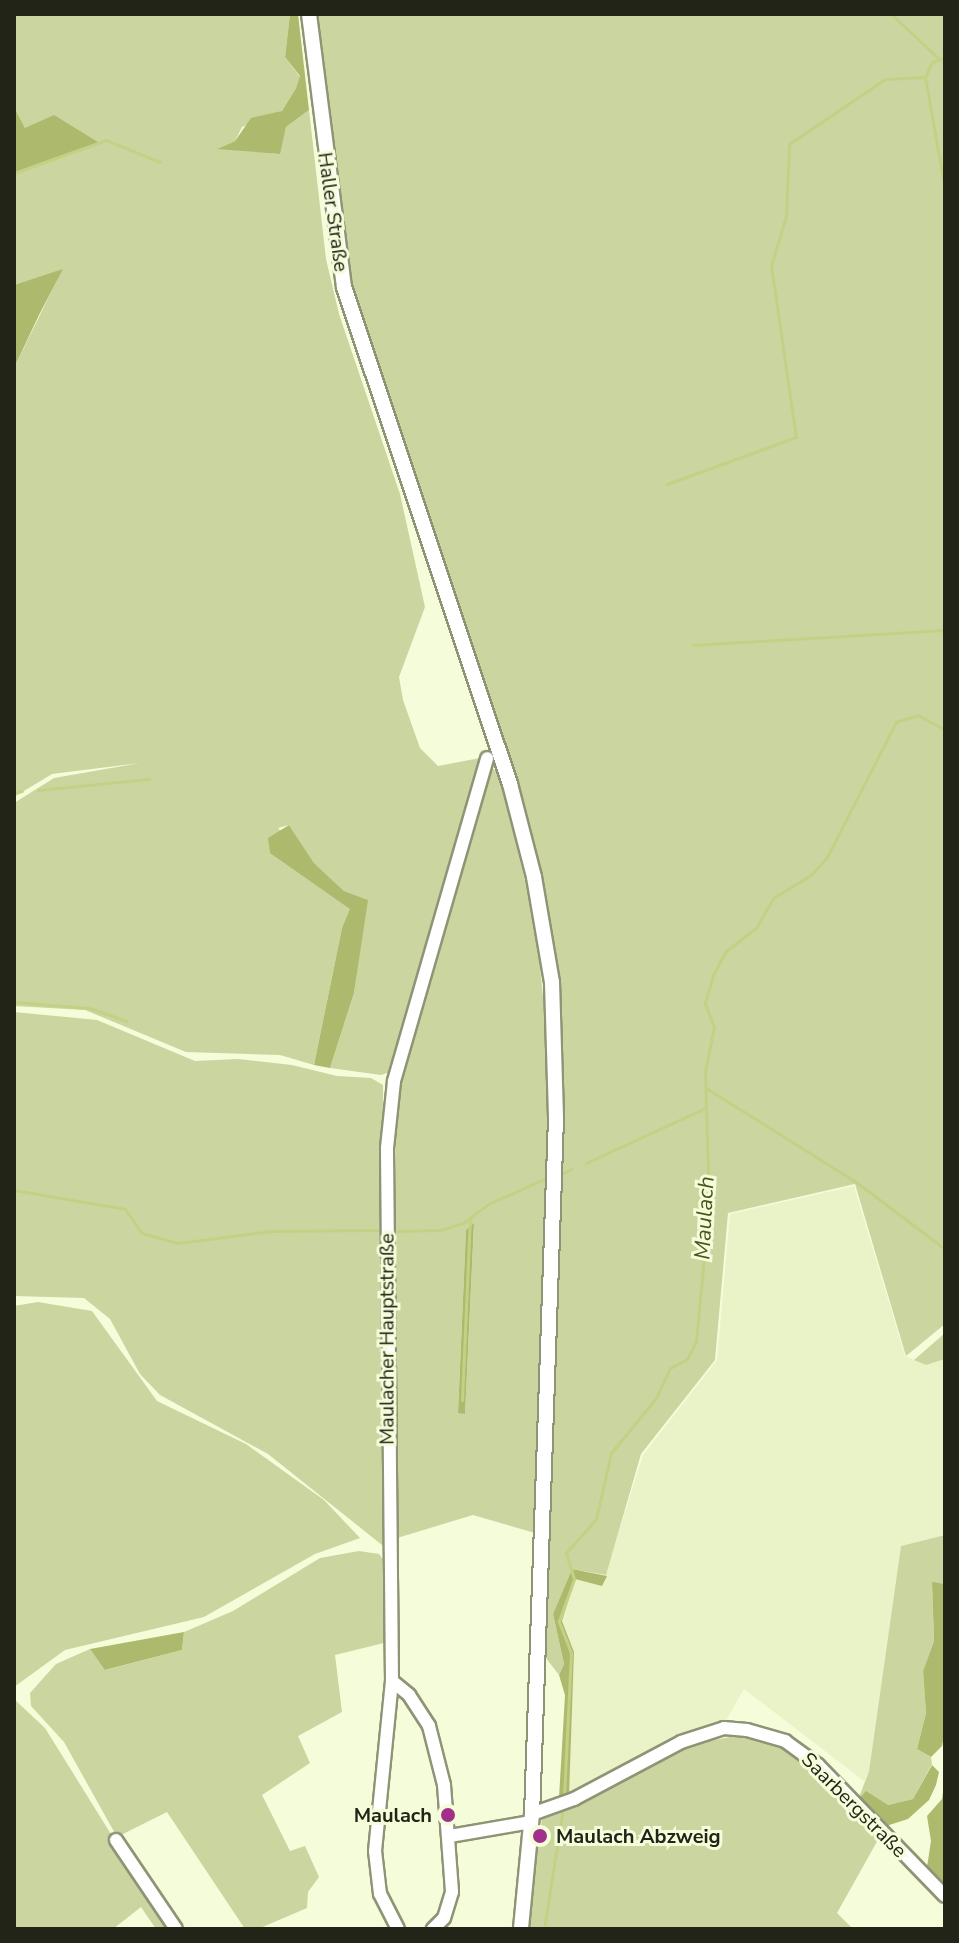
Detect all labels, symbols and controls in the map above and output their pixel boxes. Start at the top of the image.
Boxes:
street label: Haller Straße [313,151,353,273]
water label: Maulach [690,1176,720,1260]
street label: Maulacher Hauptstraße [375,1233,399,1445]
street label: Saarbergstraße [796,1747,912,1863]
place label: Maulach [354,1803,432,1827]
marker: Maulach [439,1806,457,1824]
place label: Maulach Abzweig [556,1824,721,1848]
marker: Maulach Abzweig [531,1827,549,1845]

